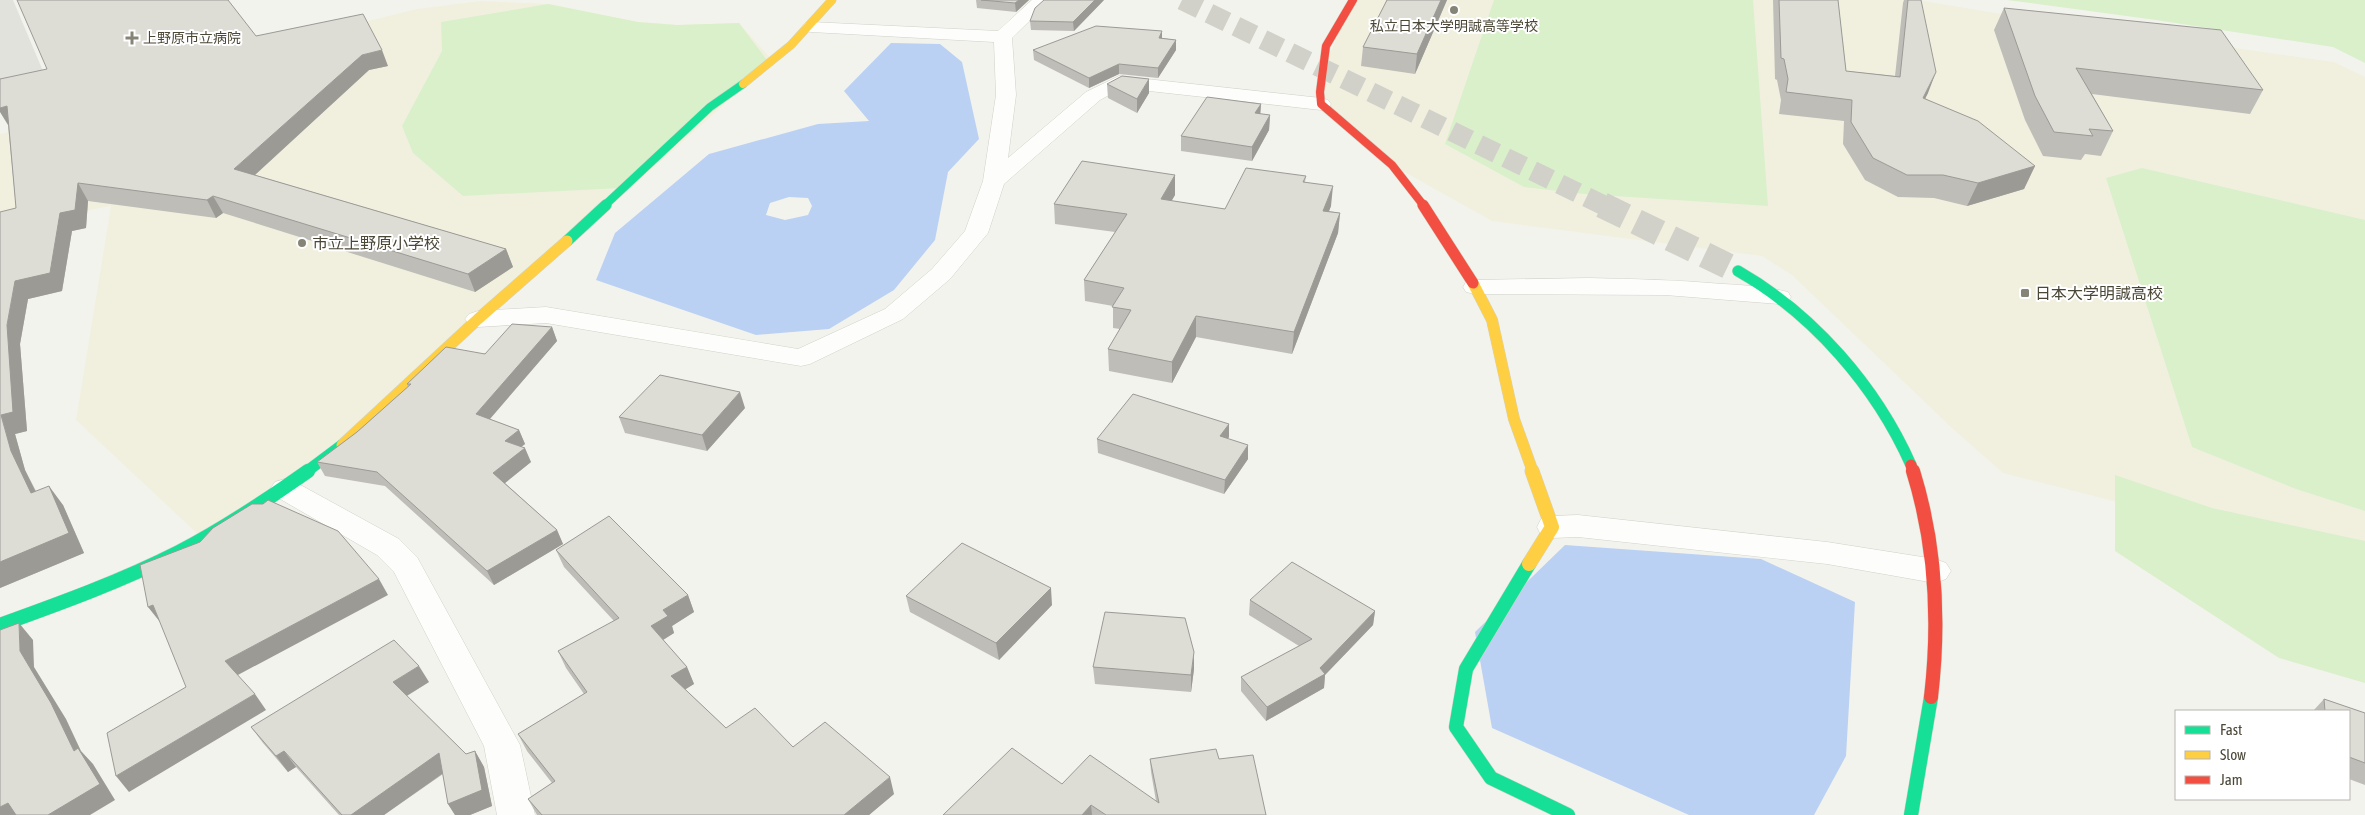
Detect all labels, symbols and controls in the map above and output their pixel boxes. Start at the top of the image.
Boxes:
marker: 私立日本大学明誠高等学校 [1448,4,1460,16]
place label: 私立日本大学明誠高等学校 [1370,18,1538,34]
place label: 上野原市立病院 [143,30,241,46]
marker: 上野原市立病院 [125,31,139,45]
place label: 市立上野原小学校 [312,234,440,252]
marker: 市立上野原小学校 [296,237,308,249]
place label: 日本大学明誠高校 [2035,284,2163,302]
marker: 日本大学明誠高校 [2019,287,2031,299]
legend [2175,710,2350,800]
text: Fast [2220,721,2242,738]
text: Slow [2220,746,2246,763]
text: Jam [2220,771,2243,788]

